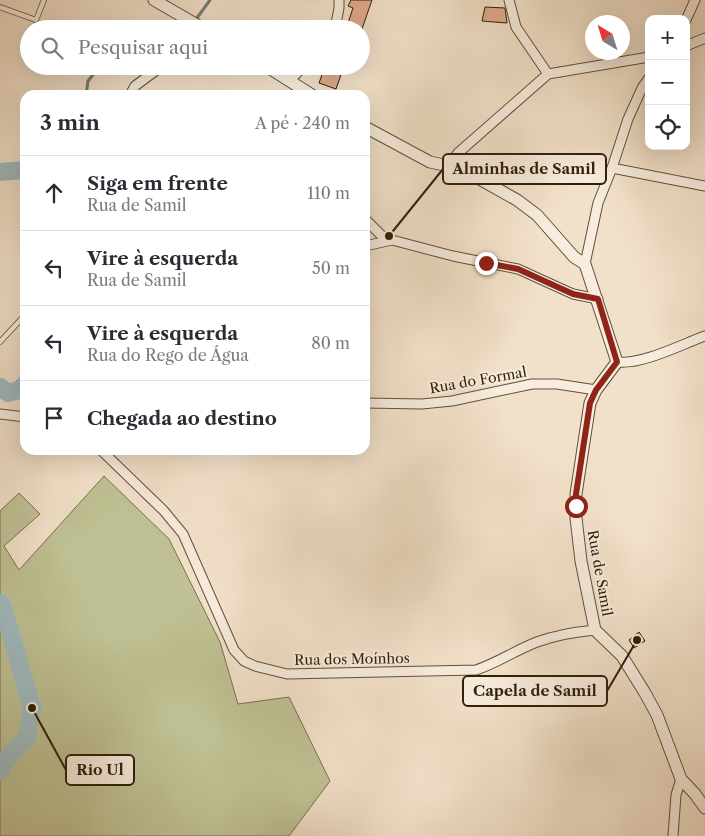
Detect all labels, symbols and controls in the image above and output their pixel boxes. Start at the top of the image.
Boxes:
north arrow [585,15,630,60]
map controls [645,15,690,150]
button: + [645,15,690,60]
search box [20,20,370,75]
icon: search [38,34,66,62]
text: Pesquisar aqui [78,36,208,59]
button: − [645,60,690,105]
button: locate [645,105,690,150]
text: 3 min [40,110,100,135]
text: A pé · 240 m [255,113,350,133]
callout: Alminhas de Samil [443,154,606,184]
text: Alminhas de Samil [451,159,596,178]
text: Siga em frente [87,172,228,195]
icon: ahead [40,179,68,207]
text: 110 m [307,183,350,203]
text: Rua de Samil [87,195,187,215]
text: Vire à esquerda [87,247,238,270]
route end [475,252,498,275]
icon: left [40,254,68,282]
text: 50 m [312,258,350,278]
text: Rua de Samil [87,270,187,290]
text: Vire à esquerda [87,322,238,345]
icon: left [40,329,68,357]
text: 80 m [311,333,350,353]
text: Rua do Rego de Água [87,345,249,365]
street label: Rua do Formal [428,363,528,397]
icon: arrive [40,404,68,432]
text: Chegada ao destino [87,407,277,430]
route start [565,495,588,518]
street label: Rua de Samil [584,529,616,617]
street label: Rua dos Moínhos [294,649,410,669]
callout: Capela de Samil [463,676,607,706]
text: Capela de Samil [473,681,597,700]
callout: Rio Ul [66,755,134,785]
text: Rio Ul [76,760,124,779]

